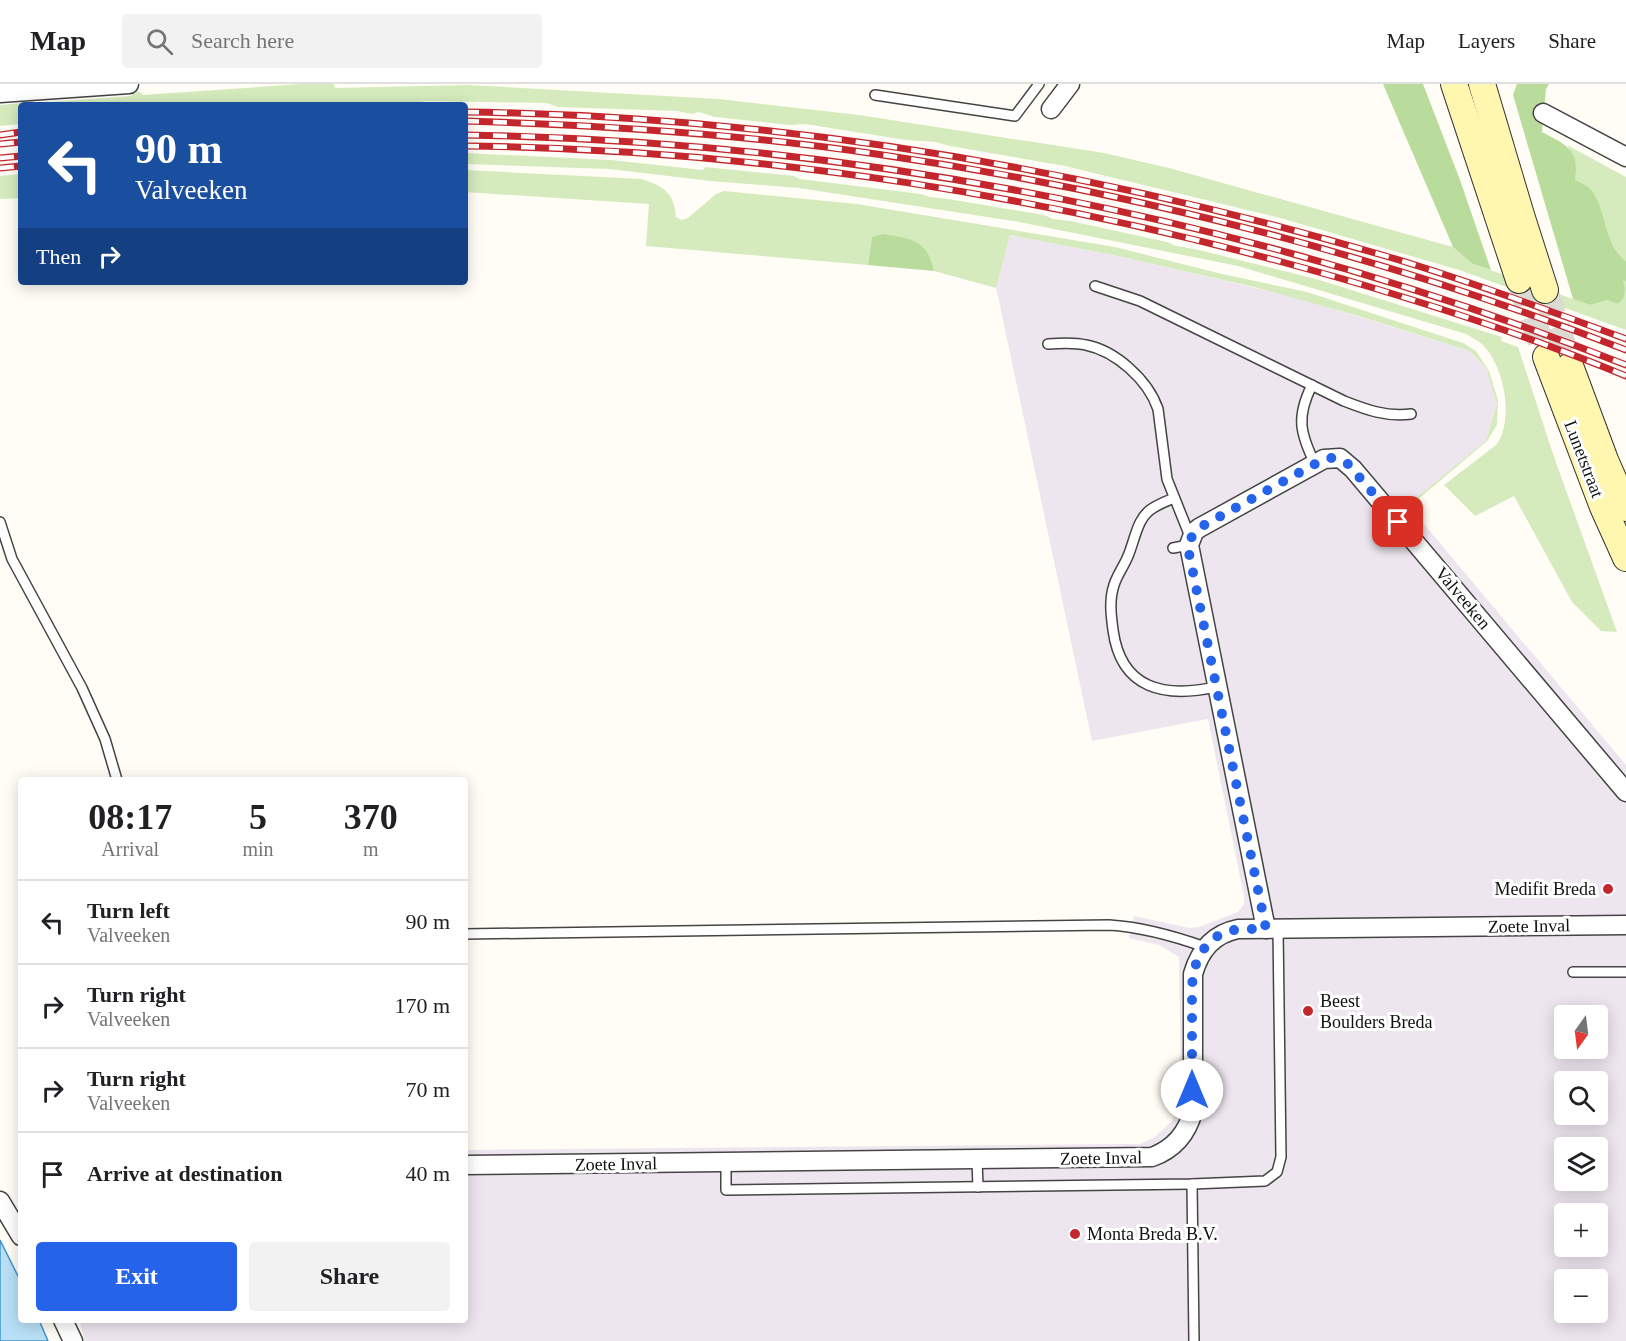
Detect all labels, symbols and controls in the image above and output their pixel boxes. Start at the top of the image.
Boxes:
search box [122,14,542,68]
text: Map [30,25,86,56]
icon: search [143,25,176,58]
text: Search here [191,28,294,53]
text: Map [1387,29,1425,53]
text: Layers [1458,29,1515,53]
text: Share [1548,29,1596,53]
icon: left [36,126,114,204]
text: 90 m [135,126,223,172]
text: Valveeken [135,175,247,205]
icon: right [93,240,126,273]
text: Then [36,244,81,269]
street label: Lunetstraat [1560,418,1608,500]
pin [1372,496,1423,547]
icon: arrive [1381,505,1414,538]
street label: Valveeken [1431,563,1495,633]
text: 08:17 [88,797,172,837]
text: 5 [249,797,267,837]
text: 370 [344,797,398,837]
text: Arrival [101,838,159,860]
text: min [242,838,274,860]
text: m [363,838,379,860]
place label: Medifit Breda [1495,879,1596,899]
marker: Medifit Breda [1601,882,1615,896]
text: Turn left [87,898,170,923]
icon: left [36,906,69,939]
text: 90 m [405,909,450,934]
street label: Zoete Inval [1488,915,1570,937]
text: Valveeken [87,924,170,946]
text: Turn right [87,982,186,1007]
icon: right [36,990,69,1023]
place label: Beest Boulders Breda [1320,991,1432,1032]
text: 170 m [394,993,450,1018]
marker: Beest Boulders Breda [1301,1004,1315,1018]
north arrow [1554,1005,1608,1059]
map controls [1554,1005,1608,1323]
text: Valveeken [87,1008,170,1030]
position arrow [1160,1058,1224,1122]
text: Turn right [87,1066,186,1091]
button: search [1554,1071,1608,1125]
icon: right [36,1074,69,1107]
text: 70 m [405,1077,450,1102]
text: Valveeken [87,1092,170,1114]
button: layers [1554,1137,1608,1191]
street label: Zoete Inval [1060,1147,1142,1169]
street label: Zoete Inval [575,1153,657,1175]
icon: arrive [36,1158,69,1191]
text: Arrive at destination [87,1161,283,1186]
text: 40 m [405,1161,450,1186]
button: + [1554,1203,1608,1257]
place label: Monta Breda B.V. [1087,1224,1218,1244]
marker: Monta Breda B.V. [1068,1227,1082,1241]
button: Exit [36,1242,237,1311]
button: Share [249,1242,450,1311]
button: − [1554,1269,1608,1323]

